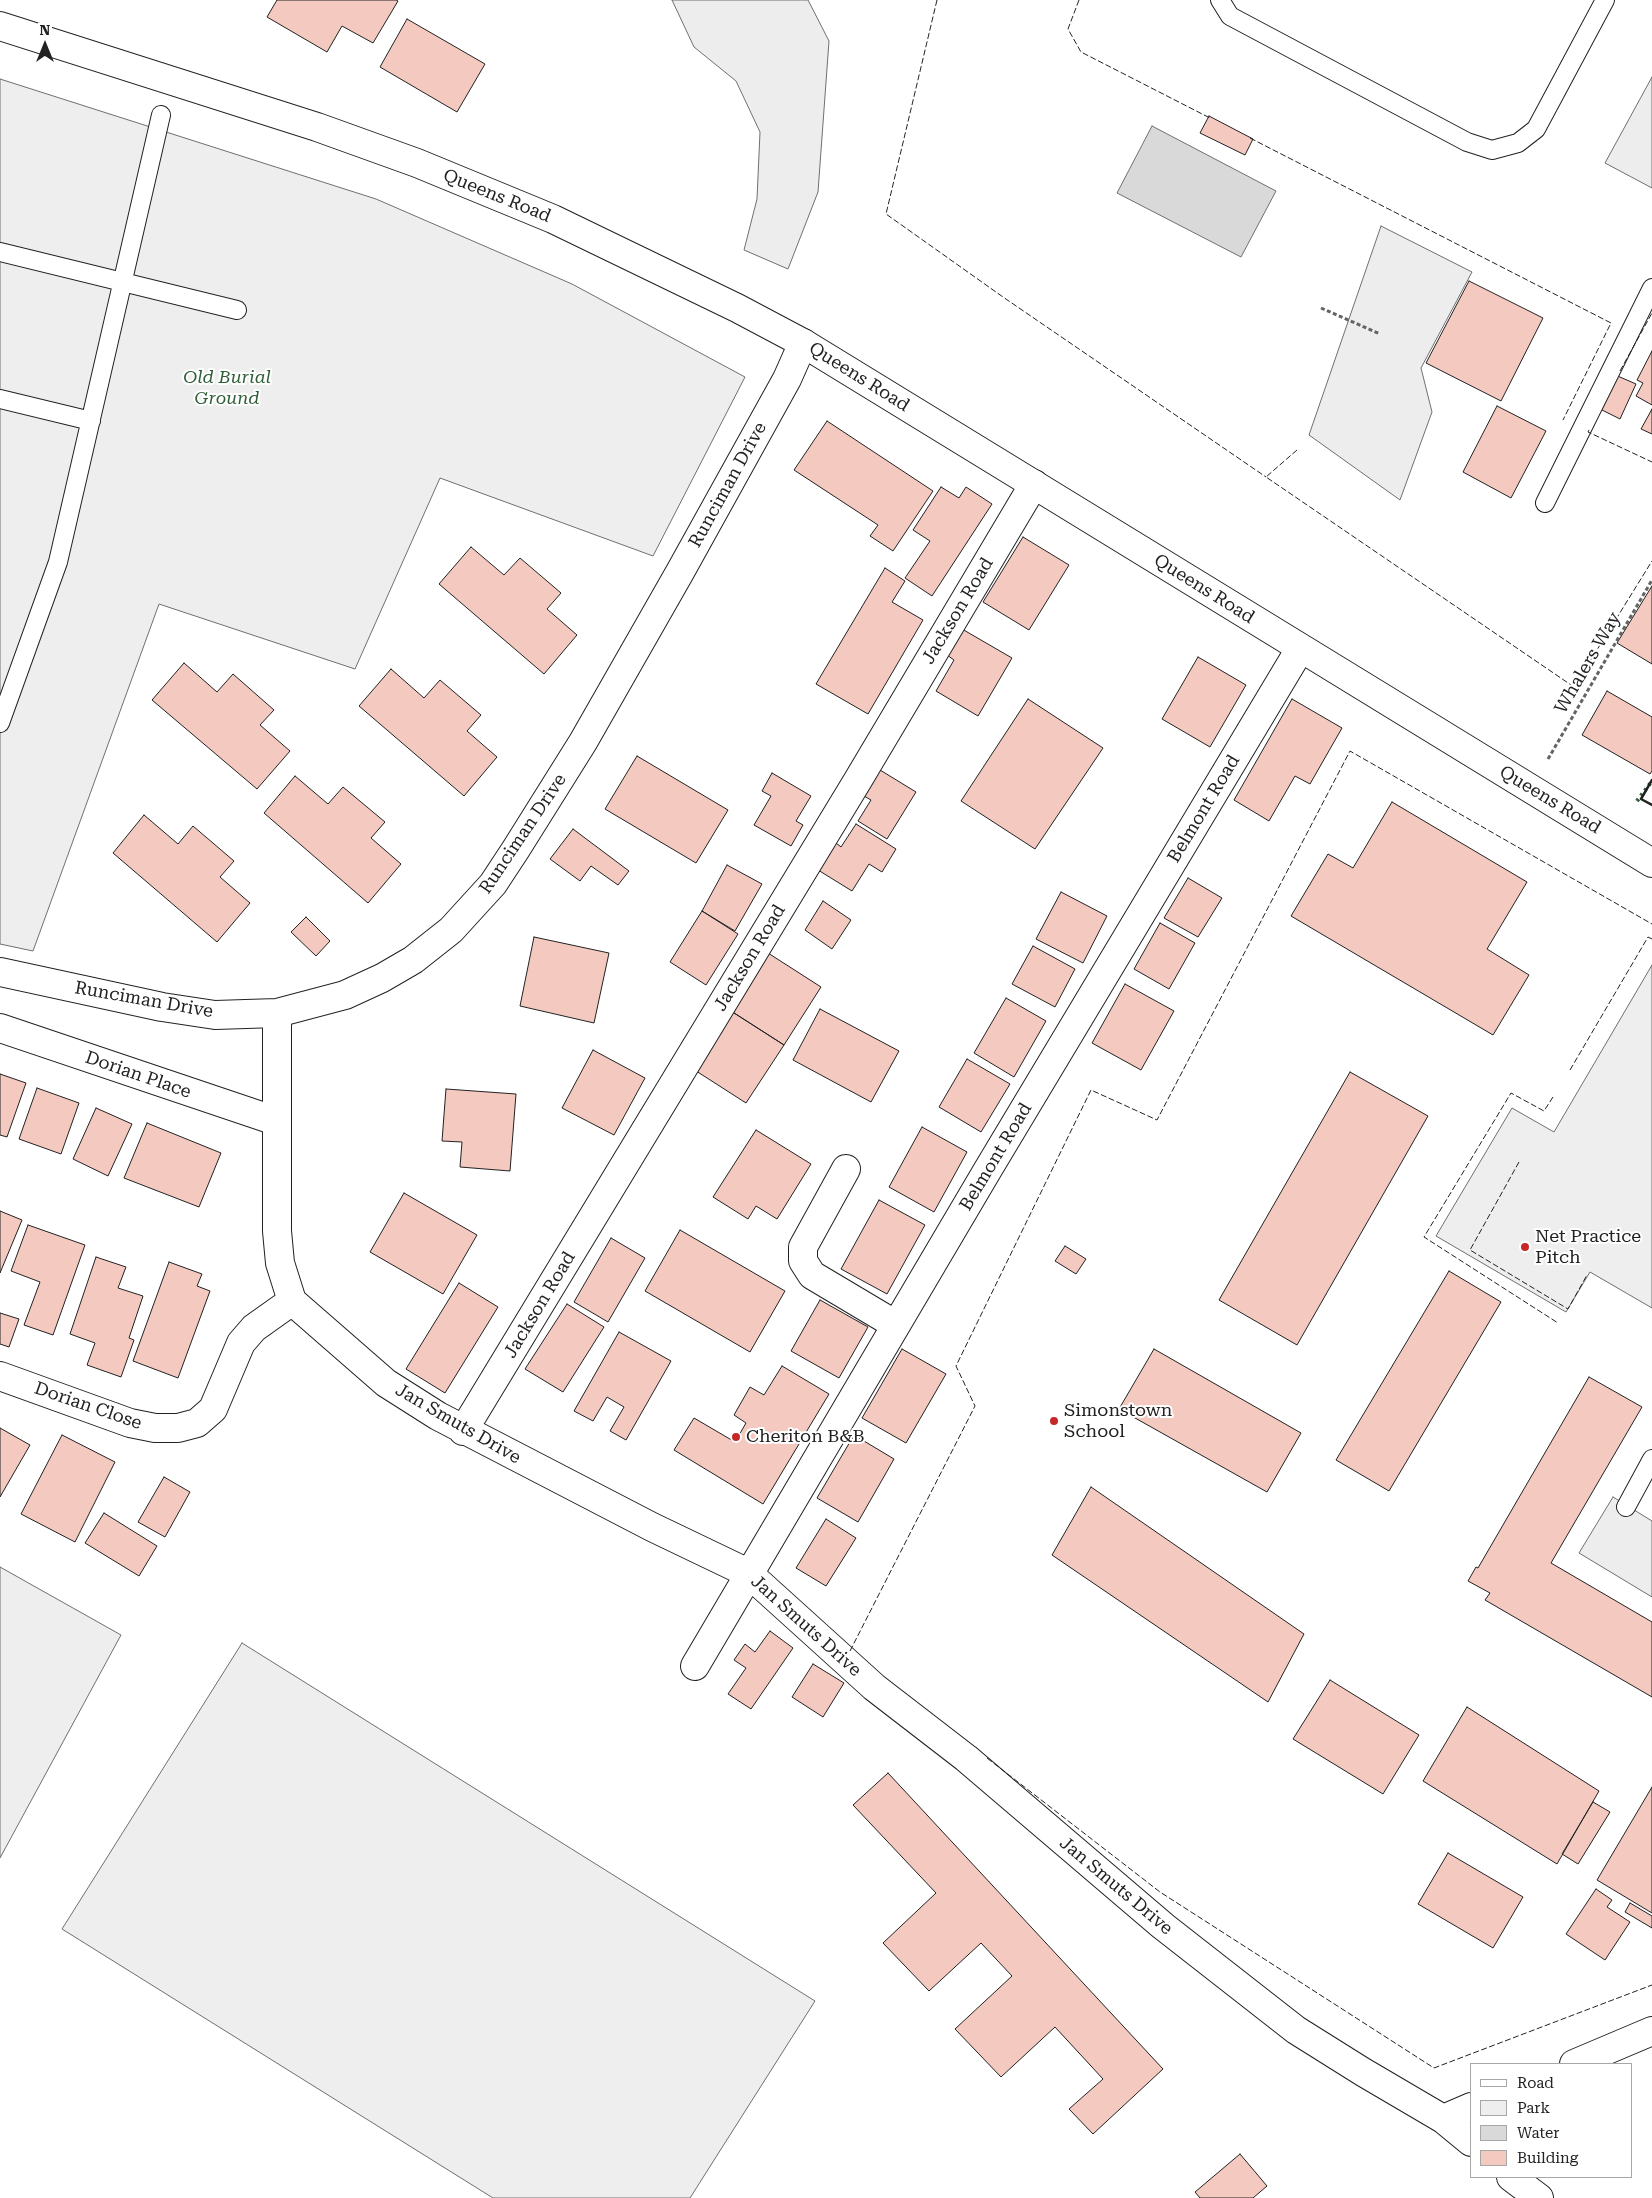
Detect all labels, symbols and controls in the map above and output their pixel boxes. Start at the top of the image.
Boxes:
north arrow [20,20,70,70]
text: N [40,22,50,38]
street label: Queens Road [440,165,554,227]
street label: Queens Road [805,338,913,416]
park label: Old Burial Ground [183,367,271,409]
street label: Runciman Drive [685,418,771,552]
street label: Queens Road [1150,550,1258,628]
street label: Jackson Road [918,554,998,668]
street label: Whalers Way [1550,609,1626,717]
street label: Belmont Road [1163,751,1245,867]
street label: Queens Road [1495,761,1605,839]
street label: Runciman Drive [475,770,571,898]
street label: Jackson Road [710,901,790,1015]
street label: Runciman Drive [73,977,215,1023]
street label: Dorian Place [82,1047,194,1103]
street label: Belmont Road [955,1099,1037,1215]
place label: Net Practice Pitch [1535,1226,1641,1268]
marker: Net Practice Pitch [1519,1241,1531,1253]
street label: Jackson Road [500,1248,580,1362]
street label: Dorian Close [32,1378,144,1434]
street label: Jan Smuts Drive [391,1379,525,1469]
place label: Simonstown School [1064,1400,1172,1442]
marker: Simonstown School [1048,1415,1060,1427]
place label: Cheriton B&B [746,1426,864,1448]
marker: Cheriton B&B [730,1431,742,1443]
street label: Jan Smuts Drive [746,1571,866,1681]
street label: Jan Smuts Drive [1055,1832,1177,1940]
legend [1470,2063,1632,2178]
text: Road [1517,2074,1554,2092]
text: Park [1517,2099,1550,2117]
text: Water [1517,2124,1559,2142]
text: Building [1517,2149,1578,2167]

